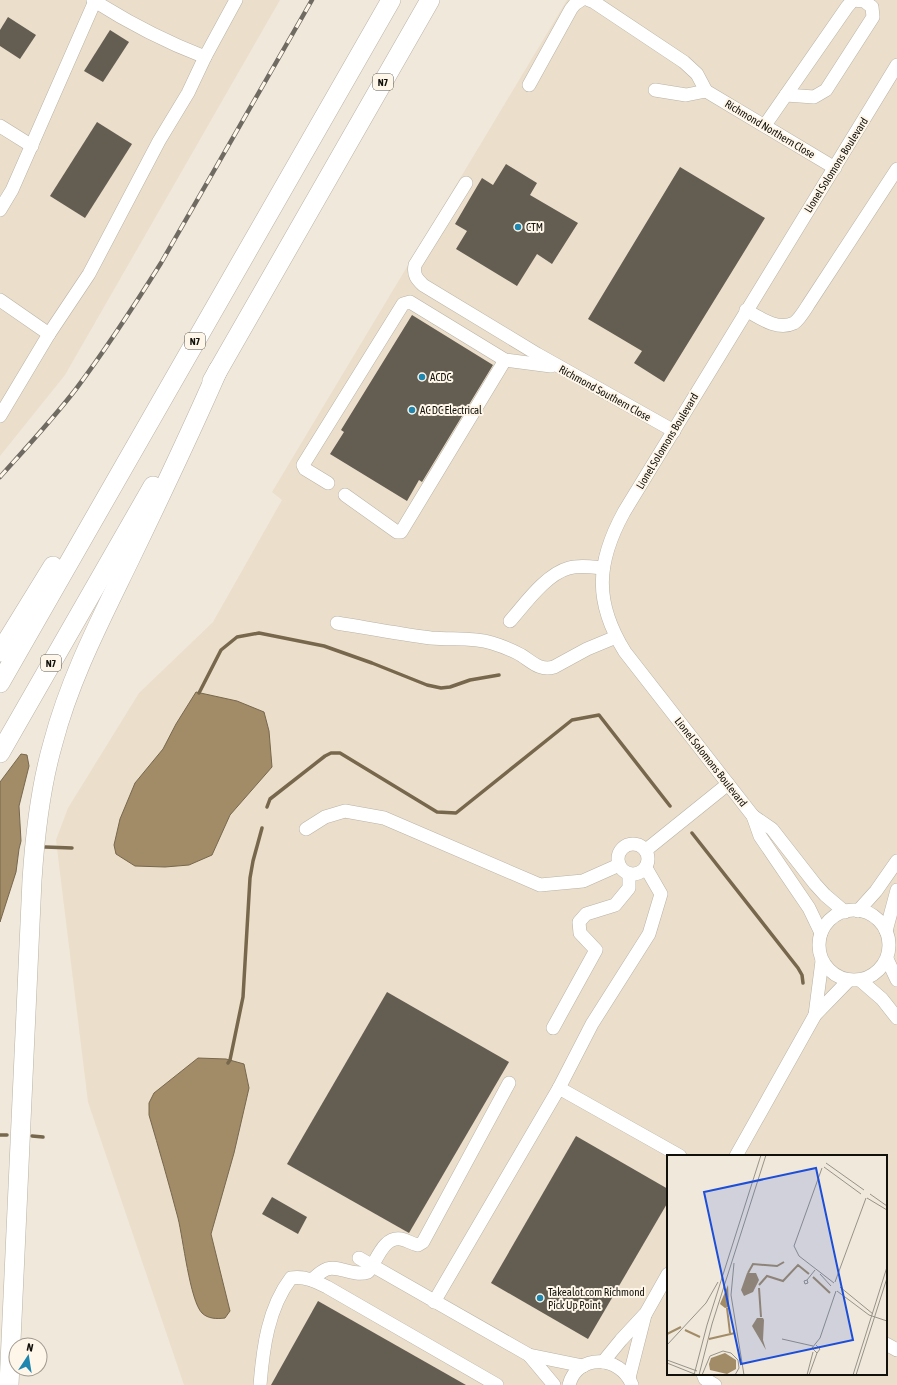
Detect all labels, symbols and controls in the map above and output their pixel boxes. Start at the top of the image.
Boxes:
road number: N7 [373,74,393,90]
street label: Richmond Northern Close [723,97,817,161]
street label: Lionel Solomons Boulevard [802,115,870,215]
place label: CTM [526,221,543,233]
marker: CTM [513,222,523,232]
road number: N7 [185,333,205,349]
street label: Richmond Southern Close [557,363,653,423]
place label: ACDC [430,371,451,383]
marker: ACDC [417,372,427,382]
street label: Lionel Solomons Boulevard [634,391,700,491]
place label: AC DC Electrical [420,404,482,416]
marker: AC DC Electrical [407,405,417,415]
road number: N7 [41,655,61,671]
street label: Lionel Solomons Boulevard [673,715,749,809]
inset map [667,1155,887,1375]
place label: Takealot.com Richmond Pick Up Point [548,1286,645,1311]
marker: Takealot.com Richmond Pick Up Point [535,1293,545,1303]
north arrow [8,1337,48,1377]
text: N [26,1341,35,1354]

